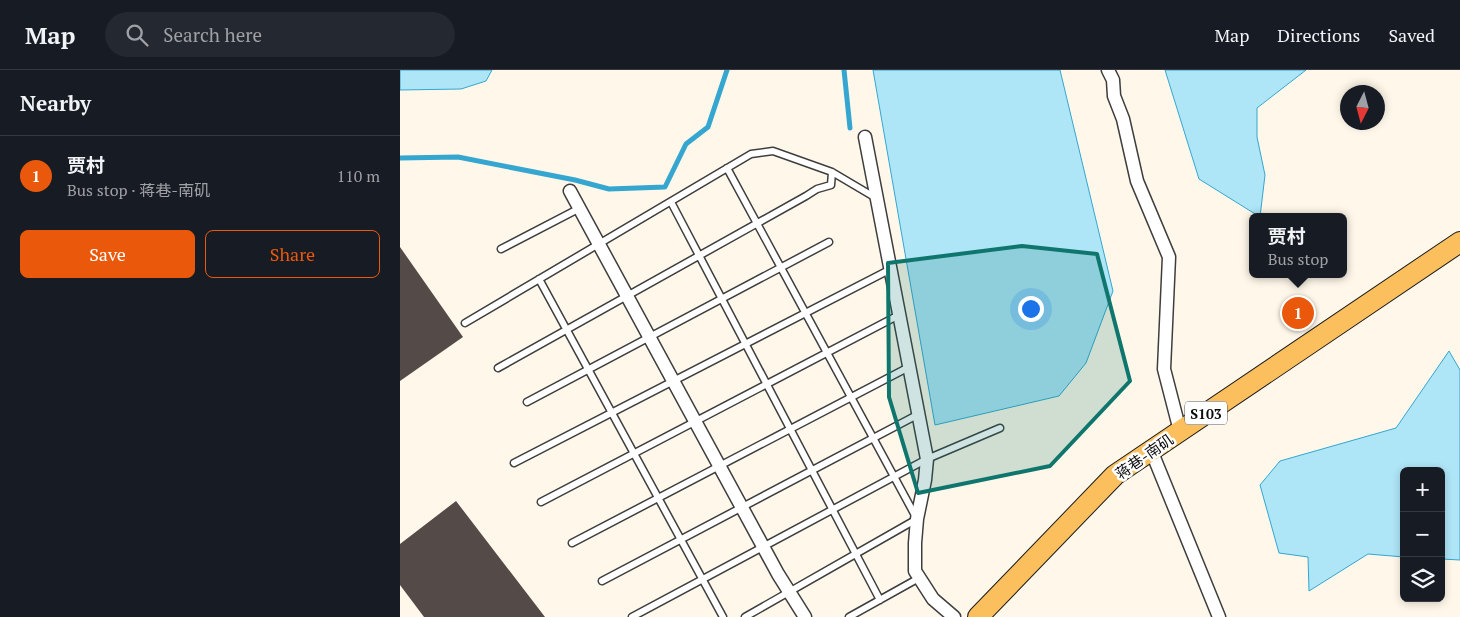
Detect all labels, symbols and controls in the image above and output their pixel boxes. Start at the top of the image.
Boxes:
search box [105,12,455,57]
text: Map [25,19,75,51]
icon: search [123,21,151,49]
text: Search here [163,22,262,47]
text: Map [1214,23,1249,47]
text: Directions [1277,23,1360,47]
text: Saved [1388,23,1435,47]
north arrow [1340,85,1385,130]
text: Nearby [20,89,91,117]
text: 贾村 [67,152,105,177]
text: 1 [31,165,41,187]
text: 110 m [337,165,380,187]
text: Bus stop · 蒋巷-南矶 [67,179,210,201]
popup [1249,213,1347,278]
text: 贾村 [1268,223,1306,248]
button: Save [20,230,195,278]
button: Share [205,230,380,278]
text: Bus stop [1268,248,1328,270]
pin: 1 [1282,294,1314,332]
your location [1018,296,1044,322]
road number: S103 [1185,402,1227,424]
street label: 蒋巷-南矶 [1111,429,1177,483]
map controls [1400,467,1445,602]
button: + [1400,467,1445,512]
button: − [1400,512,1445,557]
button: layers [1400,557,1445,602]

